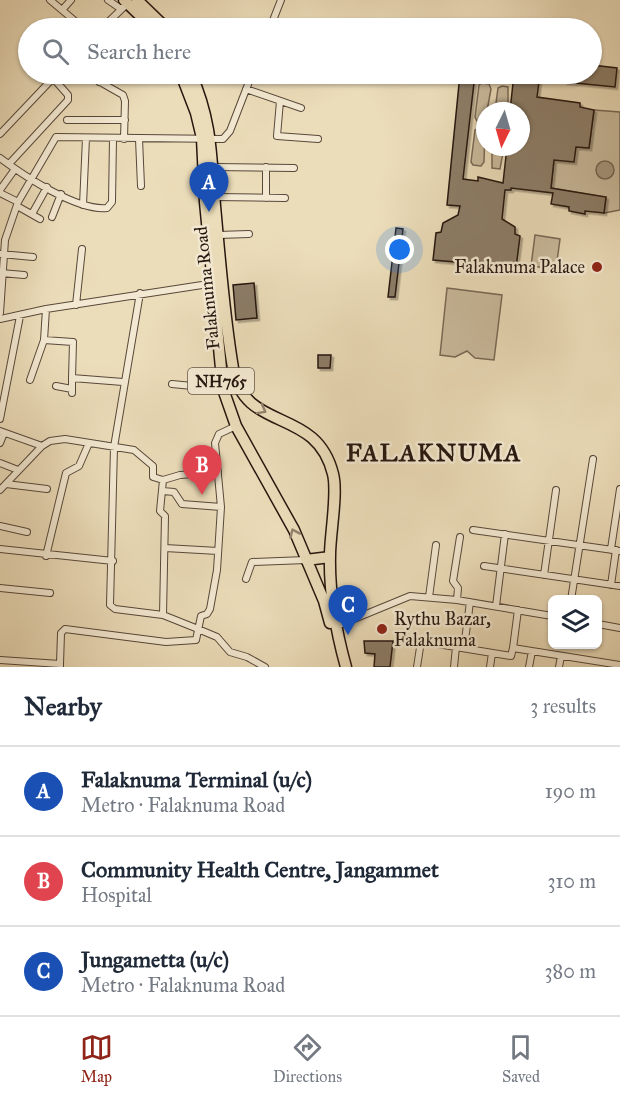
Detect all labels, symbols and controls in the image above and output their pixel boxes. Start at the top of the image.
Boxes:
search box [18,18,602,84]
icon: search [39,35,72,68]
text: Search here [87,38,191,65]
north arrow [476,102,530,156]
pin: A [190,162,228,212]
street label: Falaknuma Road [190,225,224,351]
your location [385,235,414,264]
place label: Falaknuma Palace [454,256,585,278]
marker: Falaknuma Palace [590,260,604,274]
road number: NH765 [188,368,254,394]
one-way arrow [255,403,266,414]
district label: FALAKNUMA [346,438,522,468]
pin: B [182,446,222,495]
one-way arrow [290,528,302,539]
pin: C [328,586,368,635]
map controls [548,595,602,649]
button: layers [548,595,602,649]
place label: Rythu Bazar, Falaknuma [394,608,491,651]
marker: Rythu Bazar, Falaknuma [375,622,389,636]
text: Nearby [24,690,102,722]
text: 3 results [530,694,596,718]
text: Falaknuma Terminal (u/c) [81,766,312,793]
text: A [37,779,50,803]
text: 190 m [545,779,596,803]
text: Metro · Falaknuma Road [81,793,285,817]
text: Community Health Centre, Jangammet [81,856,439,883]
text: B [37,869,50,893]
text: 310 m [547,869,596,893]
text: Hospital [81,883,152,907]
text: Jungametta (u/c) [81,946,229,973]
text: C [37,959,50,983]
text: 380 m [545,959,596,983]
text: Metro · Falaknuma Road [81,973,285,997]
tab: Map [80,1031,113,1086]
tab: Directions [273,1031,342,1086]
tab: Saved [502,1031,540,1086]

